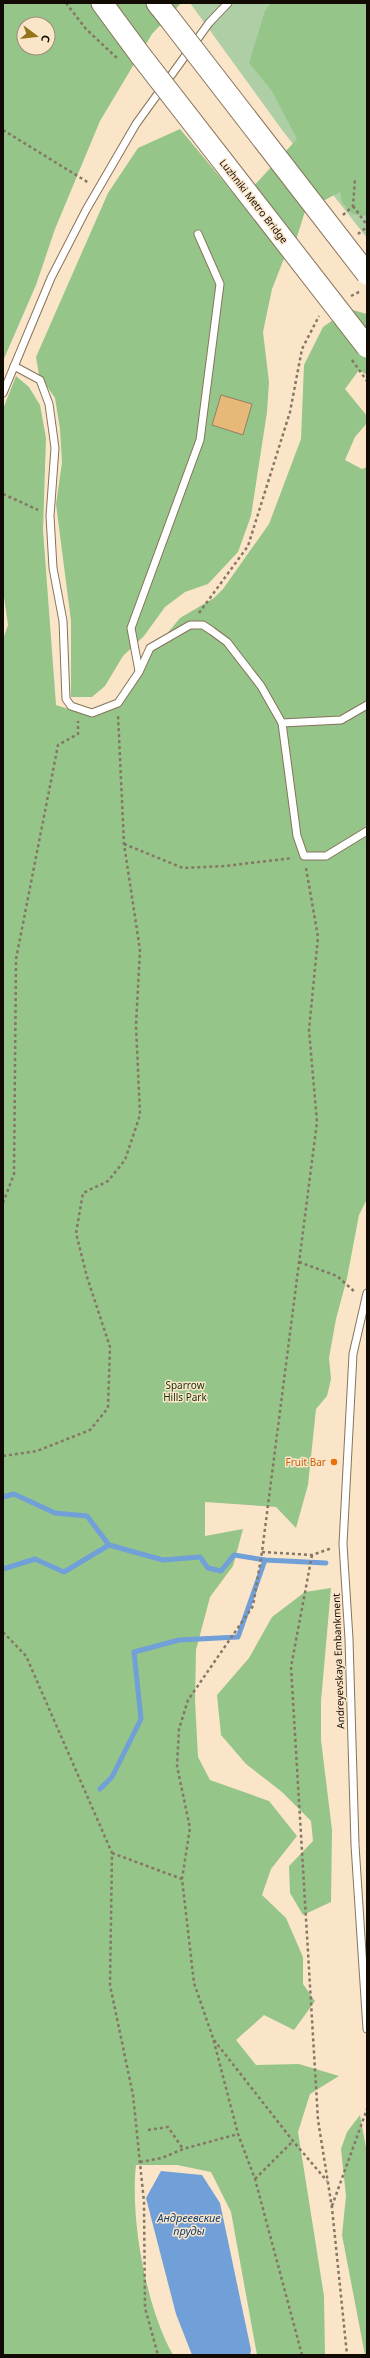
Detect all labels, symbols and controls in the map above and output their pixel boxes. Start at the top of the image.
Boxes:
north arrow [16,16,56,56]
text: С [38,33,54,44]
street label: Luzhniki Metro Bridge [217,156,292,246]
park label: Sparrow Hills Park [163,1378,207,1404]
place label: Fruit Bar [285,1455,326,1469]
marker: Fruit Bar [329,1457,339,1467]
street label: Andreyevskaya Embankment [329,1593,347,1729]
water label: Андреевские пруды [156,2210,221,2238]

